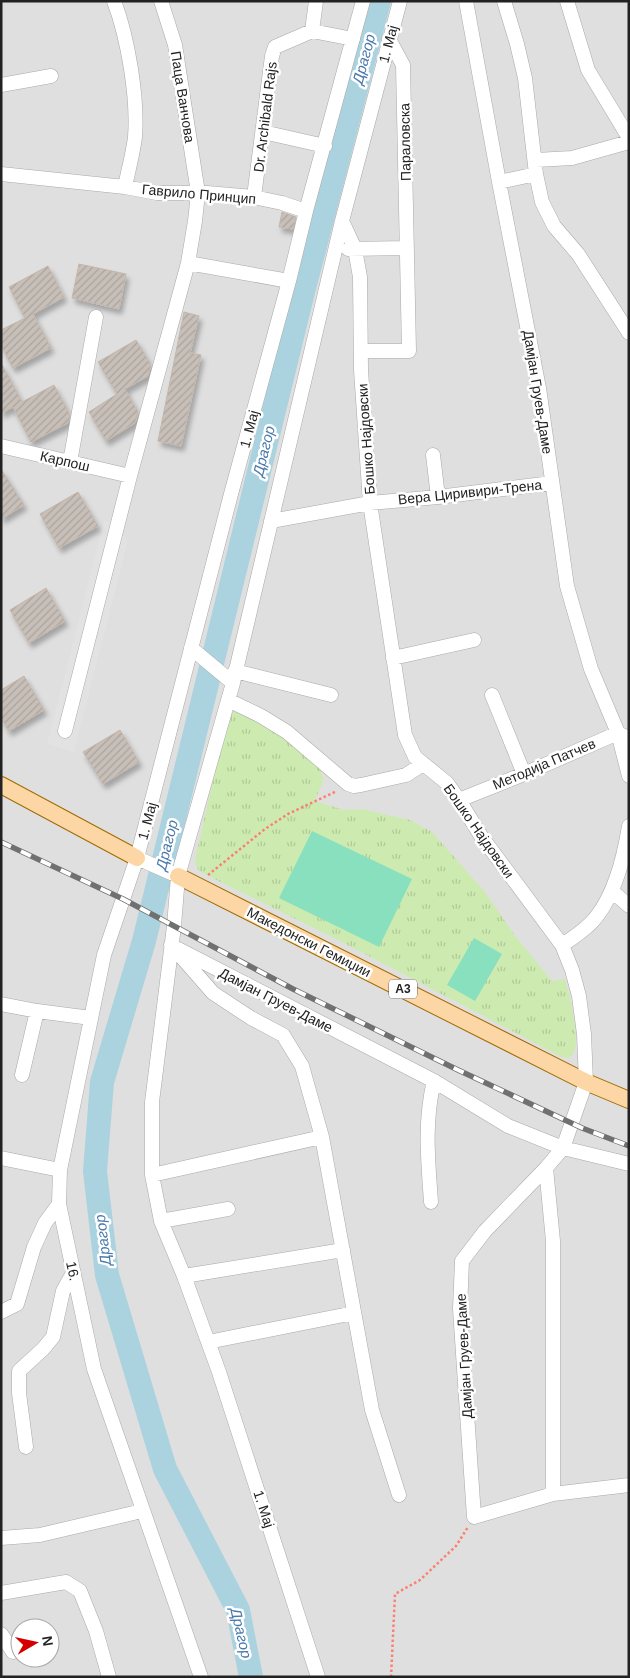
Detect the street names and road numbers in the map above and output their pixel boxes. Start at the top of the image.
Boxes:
street label: 1. Мај [375,23,401,65]
street label: Паца Ванчова [168,50,198,144]
street label: Dr. Archibald Rajs [250,61,280,173]
street label: Параловска [396,103,414,181]
street label: Гаврило Принцип [141,181,257,207]
street label: Дамјан Груев-Даме [520,329,556,455]
street label: Бошко Најдовски [354,383,378,495]
street label: 1. Мај [236,408,262,450]
street label: Карпош [39,448,91,474]
street label: Вера Циривири-Трена [397,476,543,508]
street label: Методија Патчев [490,735,598,793]
street label: Бошко Најдовски [441,781,517,881]
street label: 1. Мај [134,800,160,842]
street label: Македонски Гемиџии [244,904,374,980]
street label: Дамјан Груев-Даме [217,964,336,1036]
road number: A3 [389,980,417,999]
street label: 16. [63,1260,83,1282]
street label: Дамјан Груев-Даме [453,1293,475,1419]
street label: 1. Мај [250,1488,278,1530]

